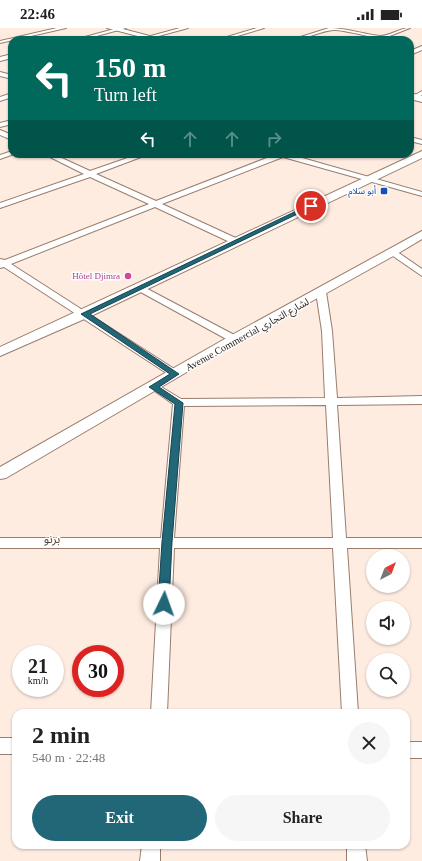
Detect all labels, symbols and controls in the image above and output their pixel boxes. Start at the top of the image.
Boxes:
text: 22:46 [20,6,55,22]
icon: left [28,52,80,104]
text: 150 m [94,52,166,83]
text: Turn left [94,85,157,105]
icon: left [137,128,159,150]
icon: ahead [179,128,201,150]
icon: ahead [221,128,243,150]
icon: right [263,128,285,150]
place label: أبو سلام [348,185,376,198]
marker: أبو سلام [379,186,389,196]
pin [294,189,328,223]
icon: arrive [300,195,322,217]
place label: Hôtel Djimra [72,271,120,281]
marker: Hôtel Djimra [123,271,133,281]
street label: Avenue Commercial لشارع التجاري [184,296,312,375]
district label: برنو [44,532,60,546]
north arrow [366,549,410,593]
map controls [366,549,410,697]
position arrow [143,583,185,625]
button: sound [366,601,410,645]
speed limit sign: 30 [72,645,124,697]
button: search [366,653,410,697]
text: 21 [28,655,48,677]
text: km/h [28,675,48,686]
text: 2 min [32,722,90,748]
button: close [348,722,390,764]
text: 540 m · 22:48 [32,750,105,765]
button: Exit [32,795,207,841]
button: Share [215,795,390,841]

